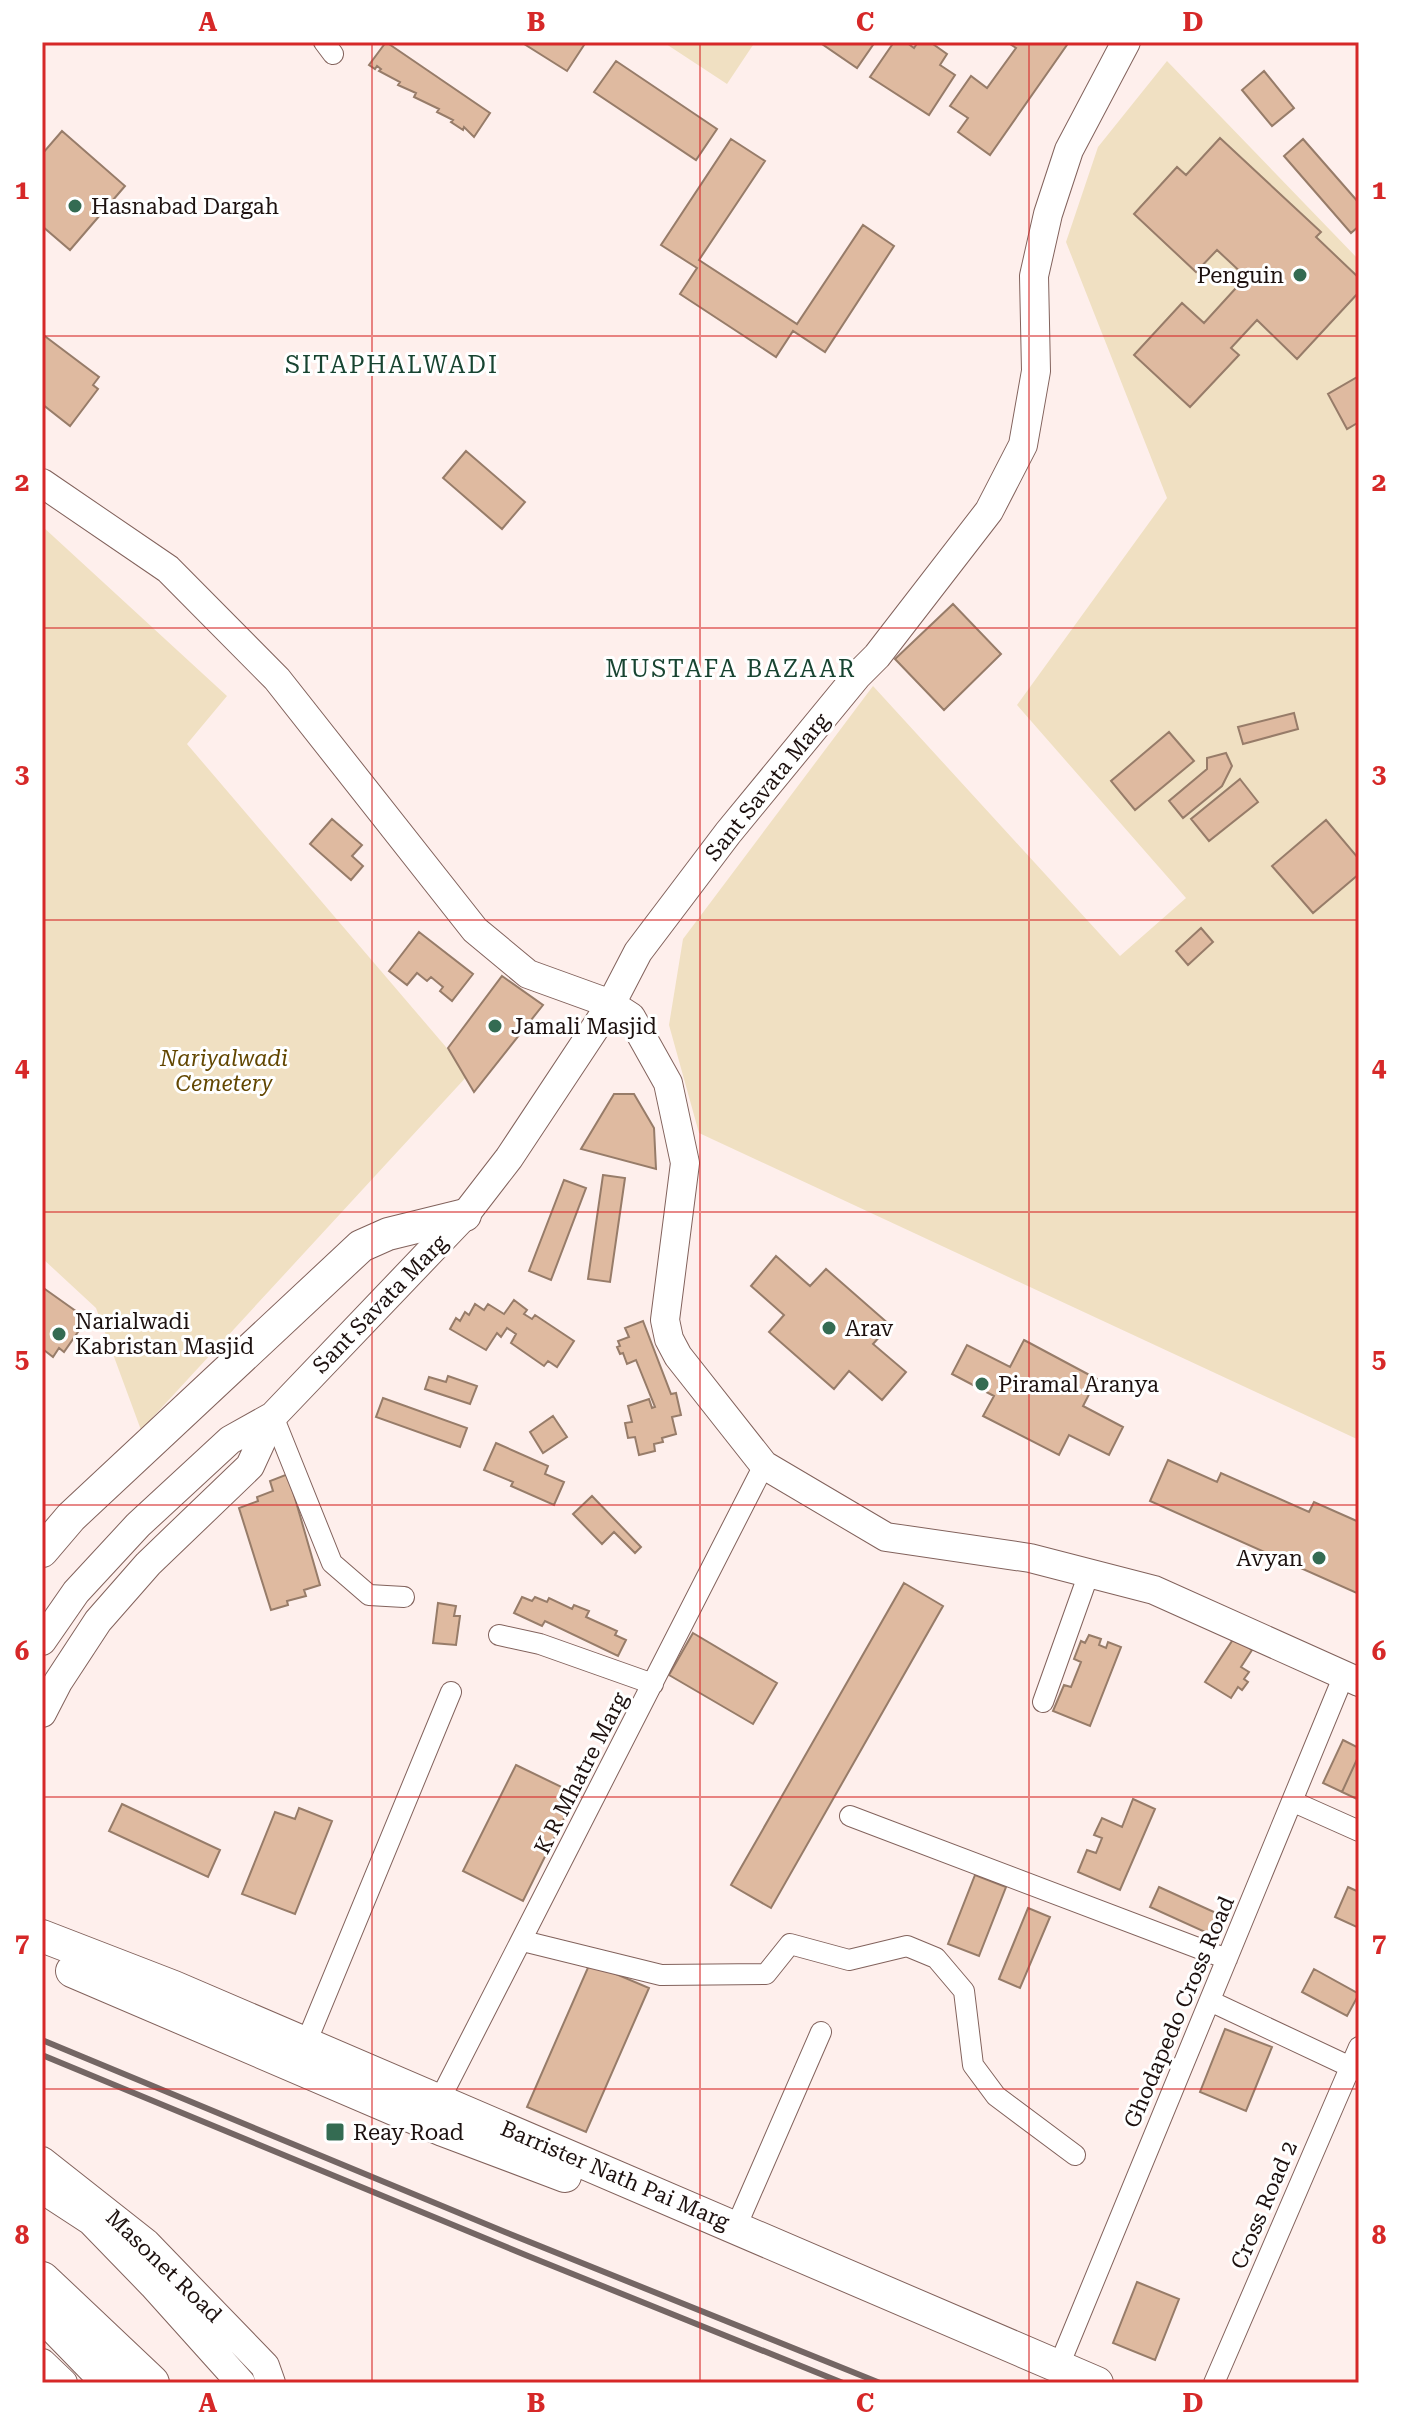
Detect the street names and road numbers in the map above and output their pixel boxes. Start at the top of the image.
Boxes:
street label: Sant Savata Marg [700,708,834,866]
street label: Sant Savata Marg [308,1229,453,1378]
street label: K R Mhatre Marg [529,1688,633,1858]
street label: Ghodapedo Cross Road [1119,1892,1239,2132]
street label: Barrister Nath Pai Marg [497,2115,733,2235]
street label: Cross Road 2 [1226,2137,1302,2273]
street label: Masonet Road [101,2205,227,2327]

